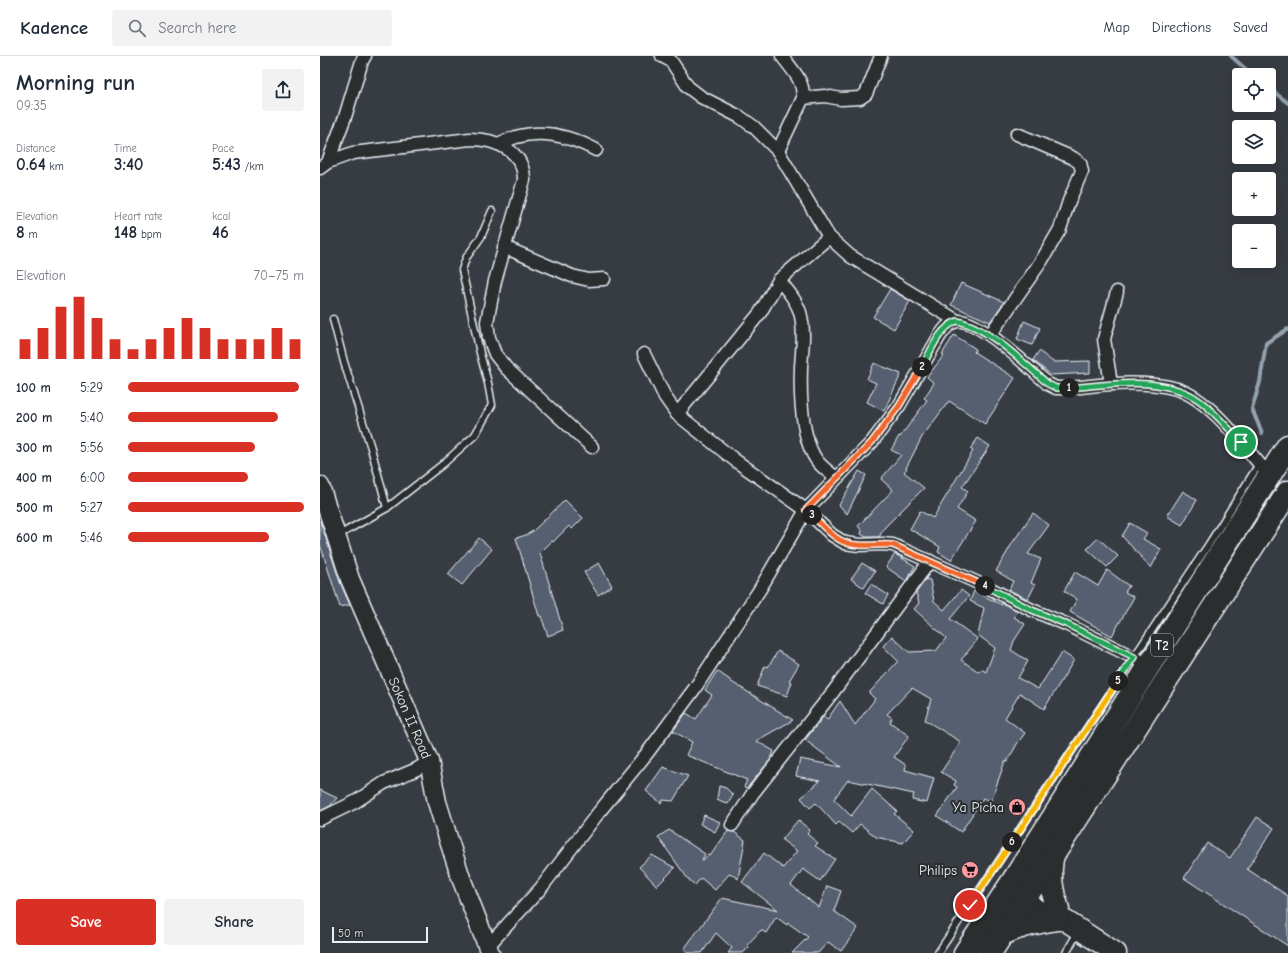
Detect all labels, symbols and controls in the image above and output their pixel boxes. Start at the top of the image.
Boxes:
search box [112,10,392,46]
text: Kadence [20,17,88,39]
icon: search [126,17,148,39]
text: Search here [158,19,236,37]
text: Map [1103,19,1130,36]
text: Directions [1152,19,1211,36]
text: Saved [1233,19,1268,36]
map controls [1232,68,1276,268]
button: locate [1232,68,1276,112]
button: share [262,69,304,111]
text: Morning run [16,70,135,96]
text: 09:35 [16,98,47,113]
button: layers [1232,120,1276,164]
text: Distance [16,142,55,155]
text: Time [114,142,137,155]
text: Pace [212,142,234,155]
text: 0.64 [16,155,46,174]
text: 3:40 [114,155,144,174]
text: 5:43 [212,155,241,174]
text: km [46,160,64,173]
text: /km [241,160,264,173]
button: + [1232,172,1276,216]
text: Elevation [16,210,58,223]
text: Heart rate [114,210,163,223]
text: kcal [212,210,230,223]
text: 8 [16,223,25,242]
text: 148 [114,223,137,242]
text: 46 [212,223,229,242]
button: − [1232,224,1276,268]
text: m [25,228,38,241]
text: bpm [137,228,162,241]
text: Elevation [16,268,66,283]
text: 70–75 m [254,268,304,283]
pin: 2 [912,357,932,377]
text: 2 [919,360,925,373]
pin: 1 [1059,378,1079,398]
text: 100 m [16,380,51,395]
text: 5:29 [80,380,103,395]
text: 1 [1067,381,1071,394]
text: 200 m [16,410,52,425]
text: 5:40 [80,410,104,425]
pin [1224,425,1258,459]
icon: arrive [1230,431,1252,453]
text: 300 m [16,440,52,455]
text: 5:56 [80,440,104,455]
text: 400 m [16,470,52,485]
text: 6:00 [80,470,105,485]
text: 500 m [16,500,53,515]
text: 5:27 [80,500,102,515]
pin: 3 [802,505,822,525]
text: 3 [809,508,815,521]
text: 600 m [16,530,53,545]
text: 5:46 [80,530,103,545]
pin: 4 [975,576,995,596]
text: 4 [982,579,988,592]
road number: T2 [1151,634,1173,656]
pin: 5 [1108,671,1128,691]
street label: Sokon II Road [385,674,435,761]
text: 5 [1115,674,1121,687]
shop icon: Ya Picha [1007,797,1027,817]
place label: Ya Picha [952,799,1004,816]
pin: 6 [1002,832,1022,852]
text: 6 [1009,835,1015,848]
supermarket icon: Philips [960,860,980,880]
place label: Philips [919,862,957,879]
pin [953,888,987,922]
icon: check [959,894,981,916]
button: Save [16,899,156,945]
button: Share [164,899,304,945]
scale bar [332,925,428,944]
text: 50 m [338,927,363,940]

